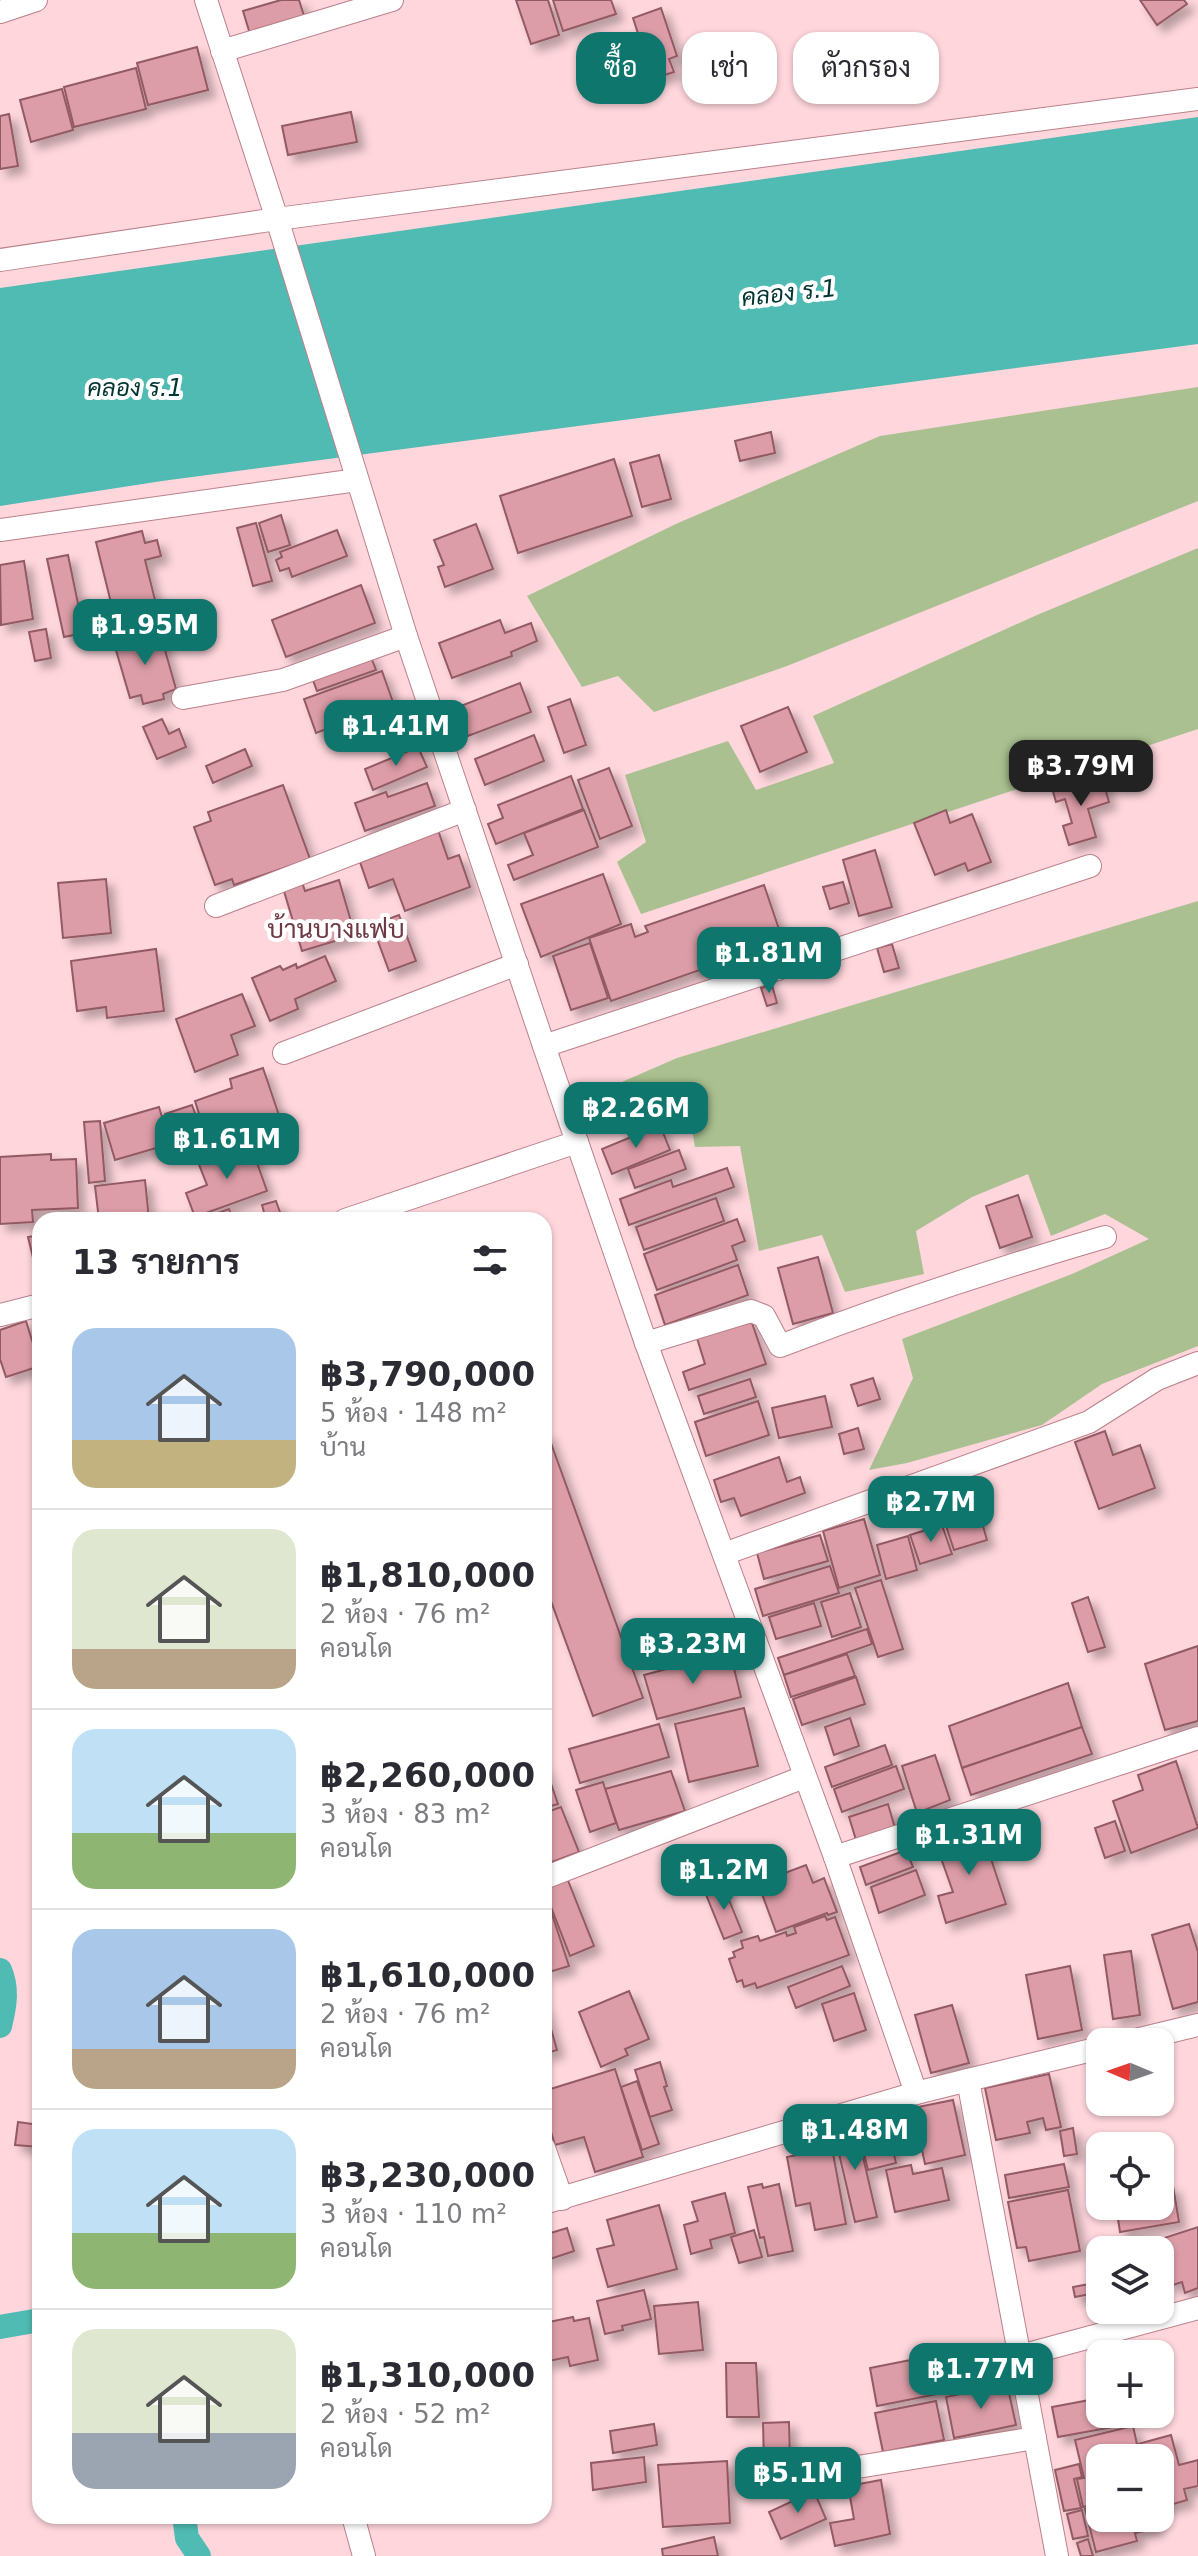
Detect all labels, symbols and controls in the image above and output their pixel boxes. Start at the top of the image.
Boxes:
chip: ซื้อ [576,32,666,104]
chip: เช่า [682,32,777,104]
chip: ตัวกรอง [793,32,939,104]
water label: คลอง ร.1 [740,274,838,312]
water label: คลอง ร.1 [87,374,183,402]
pin: ฿1.95M [80,599,210,667]
text: ฿1.95M [91,610,199,640]
pin: ฿1.41M [331,700,461,768]
text: ฿1.41M [342,711,450,741]
pin: ฿3.79M [1016,740,1146,808]
text: ฿3.79M [1027,751,1135,781]
district label: บ้านบางแฟบ [267,913,405,944]
pin: ฿1.81M [704,927,834,995]
text: ฿1.81M [715,938,823,968]
pin: ฿2.26M [571,1082,701,1150]
text: ฿2.26M [582,1093,690,1123]
pin: ฿1.61M [162,1113,292,1181]
text: ฿1.61M [173,1124,281,1154]
icon: filters [468,1238,512,1282]
text: 13 รายการ [72,1242,240,1282]
text: ฿3,790,000 [320,1354,535,1394]
icon: home [136,1360,232,1456]
text: 5 ห้อง · 148 m² [320,1398,507,1428]
text: บ้าน [320,1432,366,1462]
pin: ฿2.7M [875,1476,987,1544]
text: ฿2.7M [886,1487,976,1517]
text: ฿1,810,000 [320,1555,535,1595]
icon: home [136,1561,232,1657]
text: 2 ห้อง · 76 m² [320,1599,490,1629]
pin: ฿3.23M [628,1618,758,1686]
text: ฿3.23M [639,1629,747,1659]
text: คอนโด [320,1633,393,1663]
text: ฿2,260,000 [320,1755,535,1795]
icon: home [136,1761,232,1857]
text: 3 ห้อง · 83 m² [320,1799,490,1829]
pin: ฿1.31M [904,1809,1034,1877]
text: ฿1.31M [915,1820,1023,1850]
text: คอนโด [320,1833,393,1863]
pin: ฿1.2M [668,1844,780,1912]
text: ฿1.2M [679,1855,769,1885]
text: ฿1,610,000 [320,1955,535,1995]
icon: home [136,1961,232,2057]
text: 2 ห้อง · 76 m² [320,1999,490,2029]
north arrow [1086,2028,1174,2116]
map controls [1086,2028,1174,2532]
text: คอนโด [320,2033,393,2063]
pin: ฿1.48M [790,2104,920,2172]
text: ฿1.48M [801,2115,909,2145]
button: locate [1086,2132,1174,2220]
text: ฿3,230,000 [320,2155,535,2195]
icon: home [136,2161,232,2257]
text: 3 ห้อง · 110 m² [320,2199,507,2229]
text: คอนโด [320,2233,393,2263]
button: layers [1086,2236,1174,2324]
button: + [1086,2340,1174,2428]
pin: ฿1.77M [916,2343,1046,2411]
text: ฿1.77M [927,2354,1035,2384]
text: ฿1,310,000 [320,2355,535,2395]
icon: home [136,2361,232,2457]
text: 2 ห้อง · 52 m² [320,2399,490,2429]
text: คอนโด [320,2433,393,2463]
button: − [1086,2444,1174,2532]
pin: ฿5.1M [742,2447,854,2515]
text: ฿5.1M [753,2458,843,2488]

